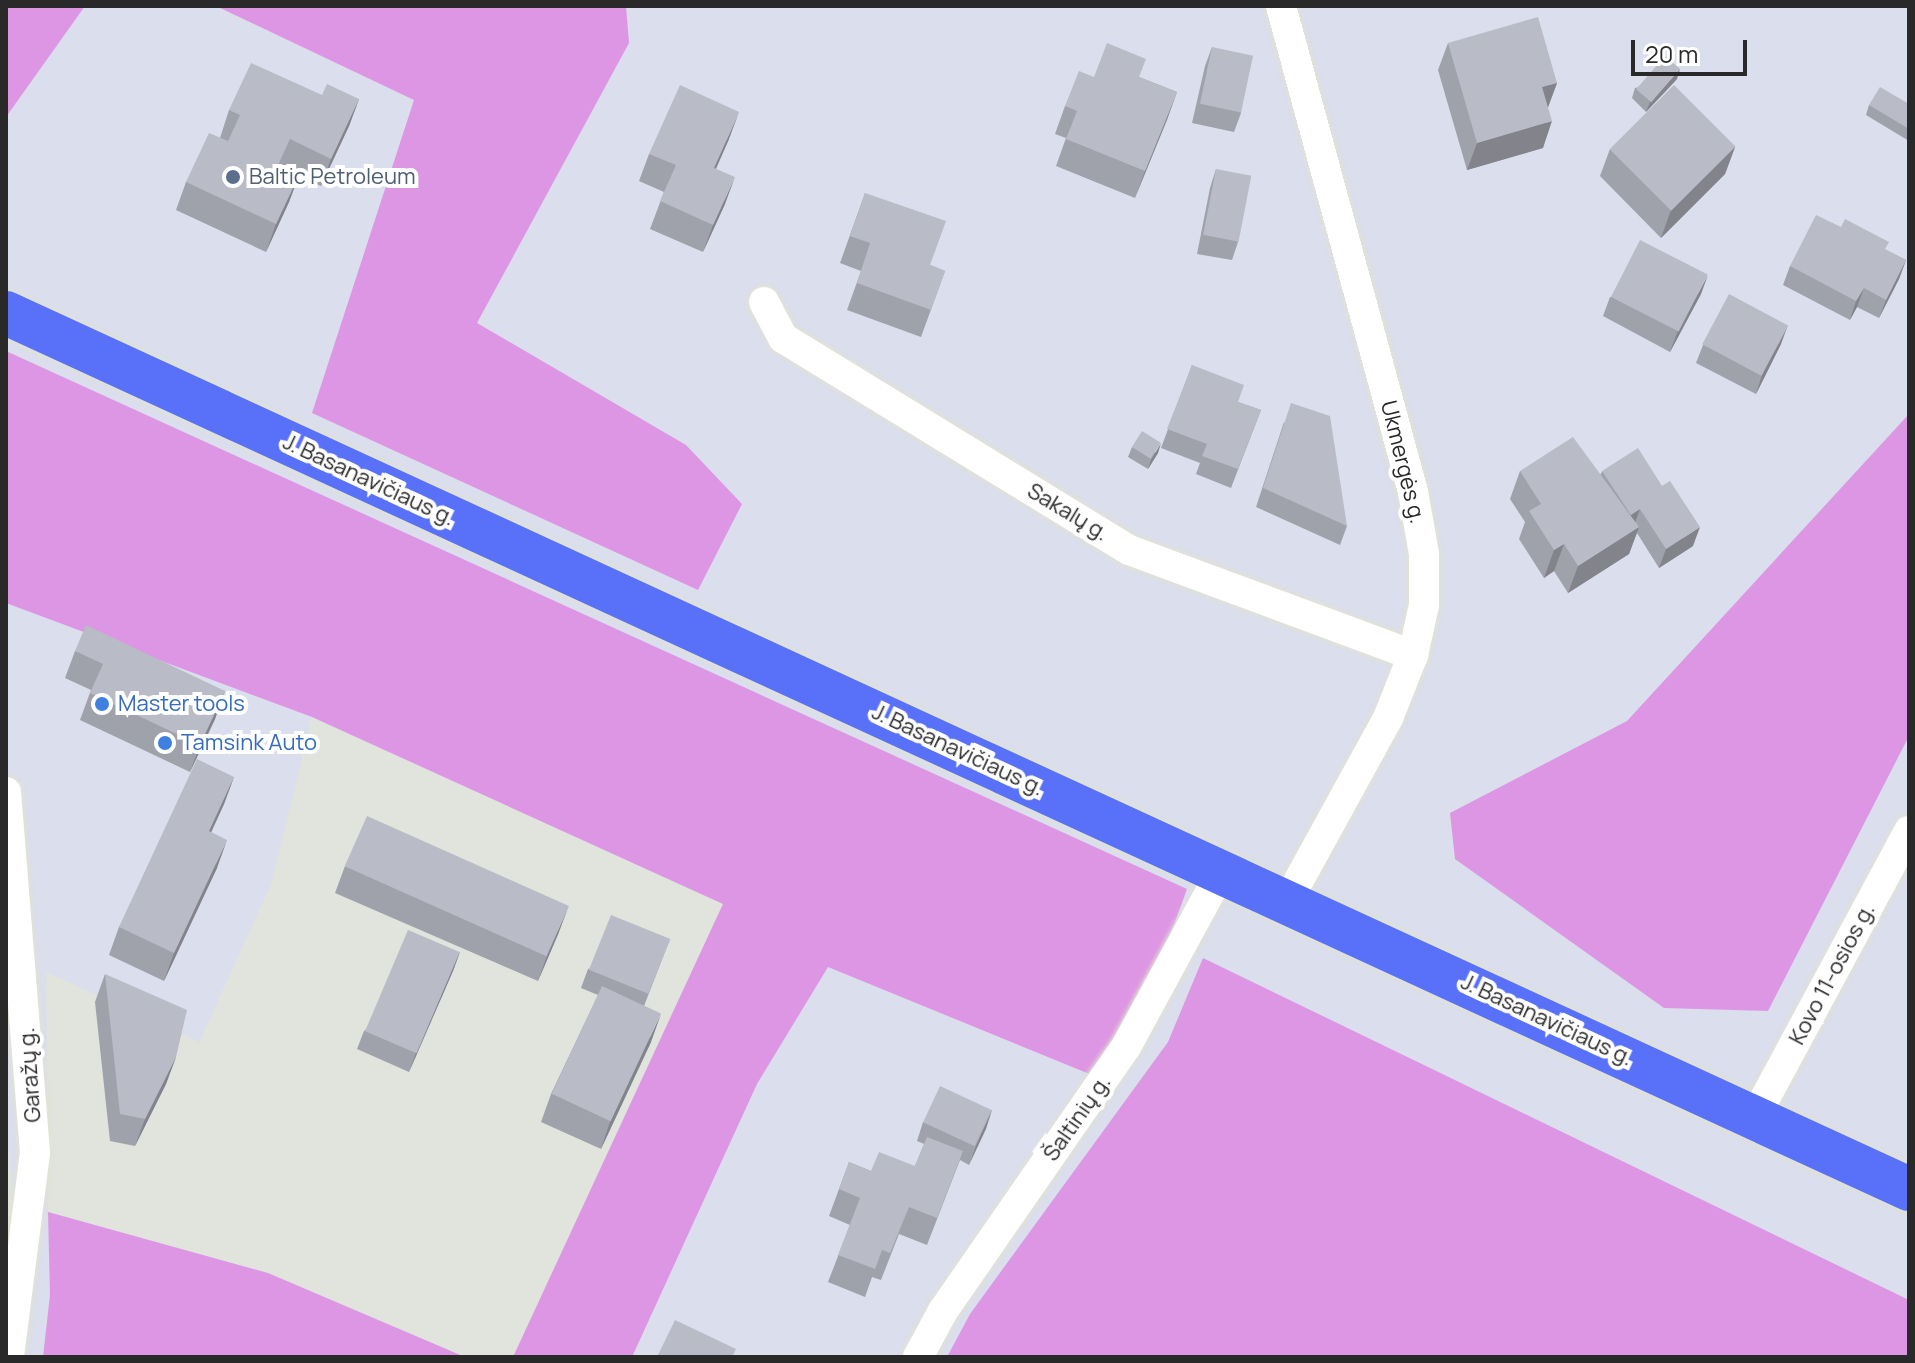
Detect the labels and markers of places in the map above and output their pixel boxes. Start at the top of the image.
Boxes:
place label: Baltic Petroleum [249,164,416,190]
marker: Baltic Petroleum [224,168,242,186]
place label: Master tools [118,691,245,717]
marker: Master tools [93,695,111,713]
place label: Tamsink Auto [181,730,317,756]
marker: Tamsink Auto [156,734,174,752]

